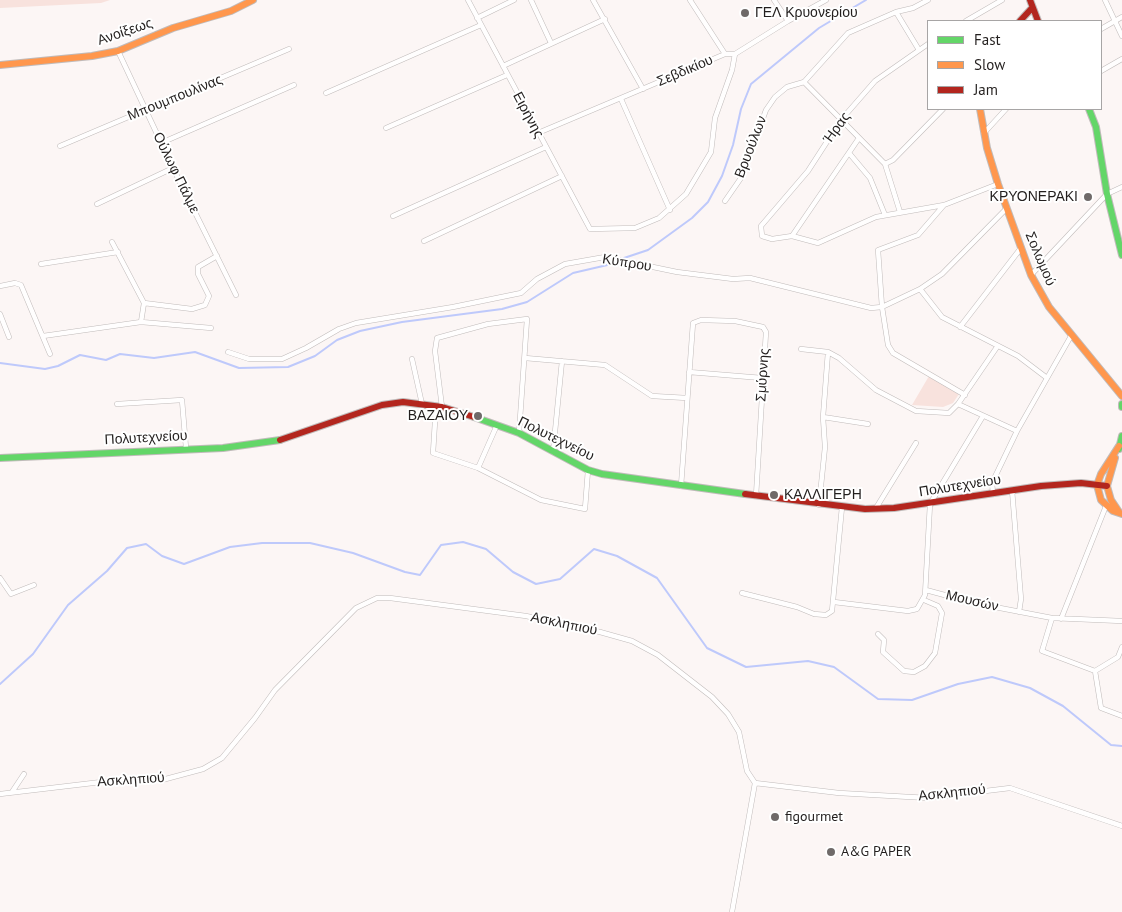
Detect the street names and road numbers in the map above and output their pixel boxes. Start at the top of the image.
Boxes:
street label: Ανοίξεως [95,15,155,49]
street label: Σεβδικίου [654,52,716,90]
street label: Μπουμπουλίνας [125,71,225,125]
street label: Ειρήνης [509,89,547,141]
street label: Ήρας [820,109,854,147]
street label: Βρυούλων [731,114,771,180]
street label: Ούλωφ Πάλμε [149,130,203,216]
street label: Σολωμού [1021,229,1059,289]
street label: Κύπρου [601,251,653,275]
street label: Σμύρνης [753,348,773,402]
street label: Πολυτεχνείου [515,413,597,465]
street label: Πολυτεχνείου [104,427,188,449]
street label: Πολυτεχνείου [918,471,1002,501]
street label: Μουσών [944,587,1000,615]
street label: Ασκληπιού [529,609,599,639]
street label: Ασκληπιού [97,769,165,791]
street label: Ασκληπιού [918,781,986,805]

